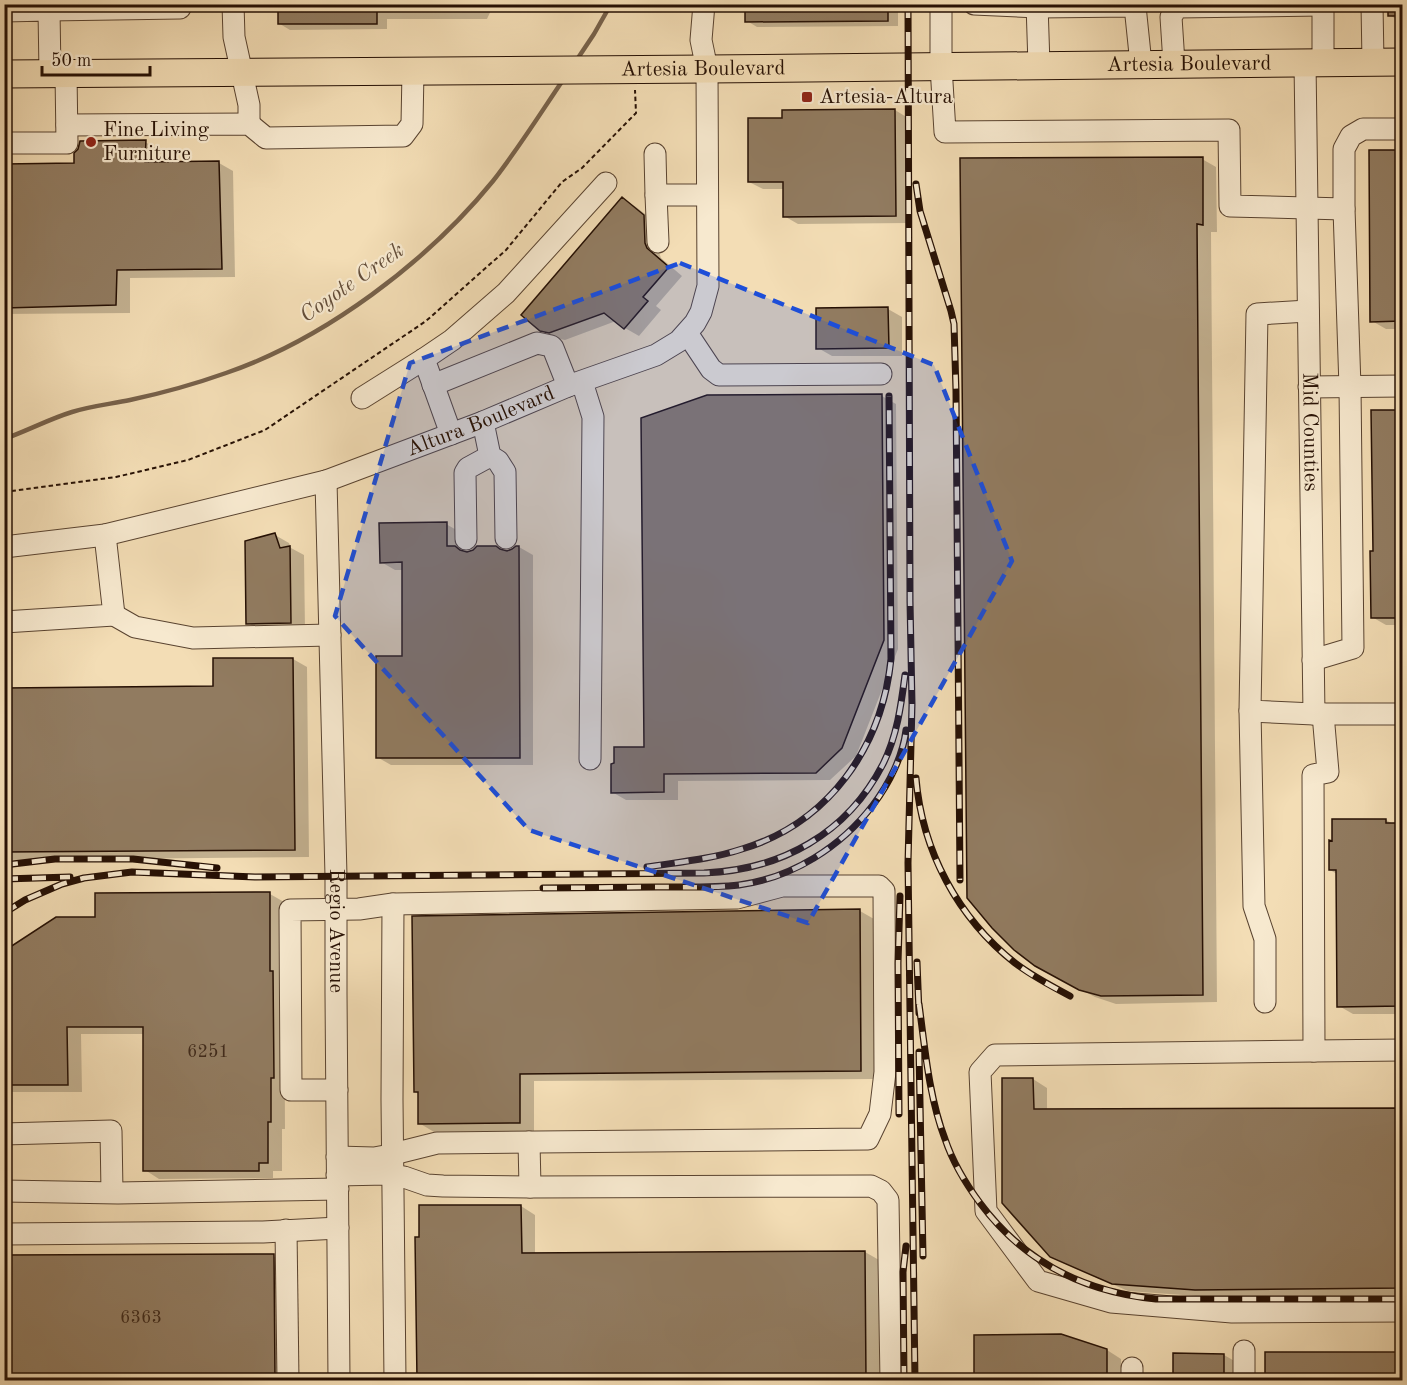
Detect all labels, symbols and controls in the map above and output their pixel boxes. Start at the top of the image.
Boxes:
scale bar [42,39,150,77]
text: 50 m [51,52,91,70]
street label: Artesia Boulevard [1107,53,1271,75]
street label: Artesia Boulevard [621,58,785,80]
place label: Artesia-Altura [819,87,953,108]
marker: Artesia-Altura [800,90,814,104]
place label: Fine Living Furniture [103,120,210,165]
marker: Fine Living Furniture [84,135,98,149]
water label: Coyote Creek [296,239,408,327]
street label: Mid Counties [1299,372,1321,492]
street label: Altura Boulevard [404,382,558,460]
street label: Regio Avenue [326,868,347,993]
house number: 6251 [187,1043,229,1061]
house number: 6363 [120,1309,162,1327]

